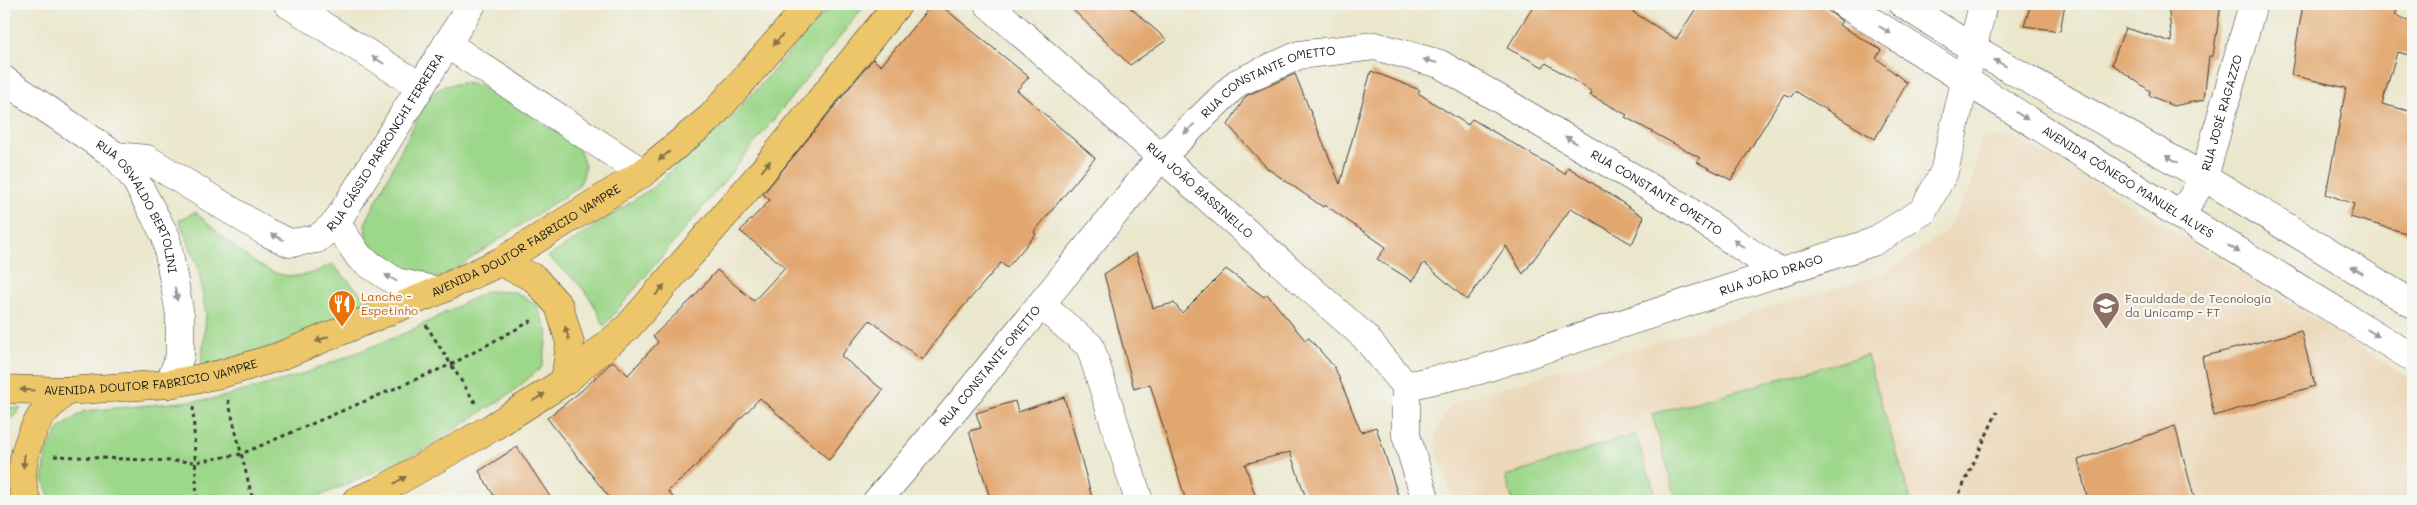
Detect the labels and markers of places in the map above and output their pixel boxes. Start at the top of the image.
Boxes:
place label: Lanche - Espetinho [361,288,418,318]
restaurant icon: Lanche - Espetinho [327,289,357,328]
place label: Faculdade de Tecnologia da Unicamp - FT [2125,290,2272,320]
school or university icon: Faculdade de Tecnologia da Unicamp - FT [2091,291,2121,330]

